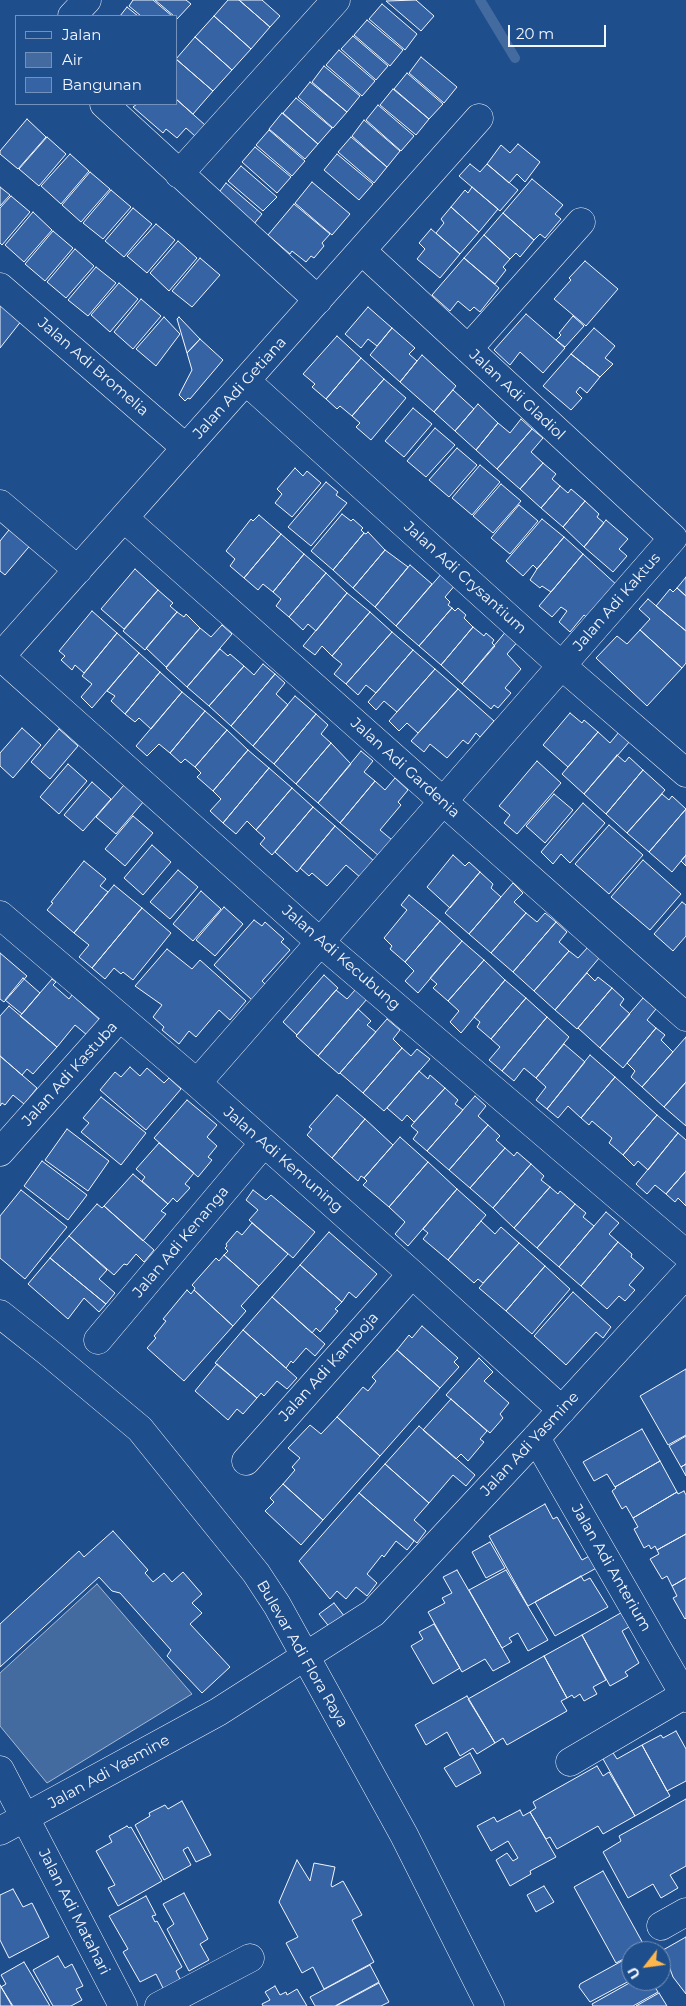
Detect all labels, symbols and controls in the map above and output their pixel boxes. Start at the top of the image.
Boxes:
legend [15,15,178,105]
scale bar [511,15,608,47]
text: 20 m [516,24,554,43]
text: Jalan [62,25,101,44]
text: Air [62,50,83,69]
text: Bangunan [62,75,142,94]
street label: Jalan Adi Bromelia [34,314,152,420]
street label: Jalan Adi Getiana [190,333,290,443]
street label: Jalan Adi Gladiol [465,346,569,444]
street label: Jalan Adi Crysantium [400,518,530,638]
street label: Jalan Adi Kaktus [570,549,664,655]
street label: Jalan Adi Gardenia [347,714,463,822]
street label: Jalan Adi Kecubung [278,902,404,1014]
street label: Jalan Adi Kastuba [19,1018,121,1130]
street label: Jalan Adi Kemuning [220,1103,346,1217]
street label: Jalan Adi Kenanga [129,1183,233,1301]
street label: Jalan Adi Kamboja [276,1309,382,1425]
street label: Jalan Adi Yasmine [477,1388,583,1500]
street label: Jalan Adi Anterium [567,1501,655,1635]
street label: Bulevar Adi Flora Raya [252,1577,352,1731]
street label: Jalan Adi Yasmine [45,1731,173,1813]
street label: Jalan Adi Matahari [34,1846,114,1978]
north arrow [621,1941,671,1991]
text: U [623,1964,644,1982]

